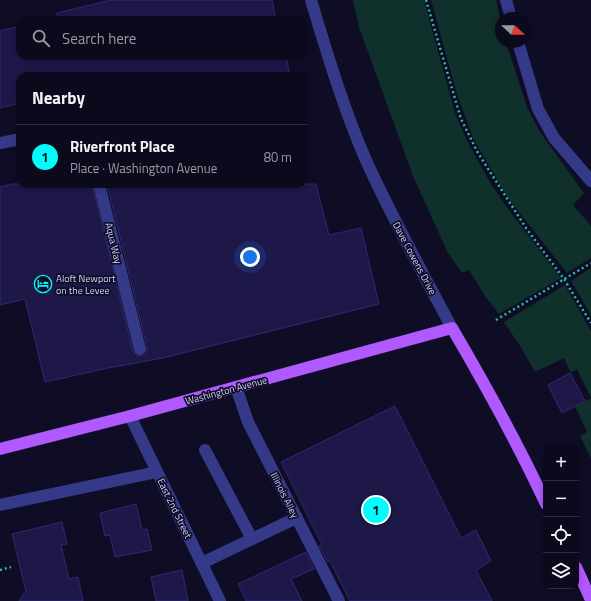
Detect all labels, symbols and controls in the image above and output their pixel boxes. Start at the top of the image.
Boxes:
north arrow [495,12,531,48]
search box [16,16,308,60]
icon: search [30,27,52,49]
text: Search here [62,27,136,50]
text: Nearby [32,85,85,111]
text: Riverfront Place [70,135,175,158]
text: 1 [41,147,49,167]
text: 80 m [264,147,292,167]
text: Place · Washington Avenue [70,158,217,178]
street label: Dave Cowens Drive [389,219,440,297]
street label: Aqua Way [101,221,126,266]
your location [240,247,260,267]
place label: Aloft Newport on the Levee [56,271,116,298]
hotel icon: Aloft Newport on the Levee [33,274,53,294]
street label: Washington Avenue [184,372,269,409]
map controls [543,445,579,589]
button: + [543,445,579,481]
street label: Illinois Alley [267,470,303,521]
street label: East 2nd Street [154,476,196,541]
button: − [543,481,579,517]
pin: 1 [363,495,389,525]
button: locate [543,517,579,553]
button: layers [543,553,579,589]

